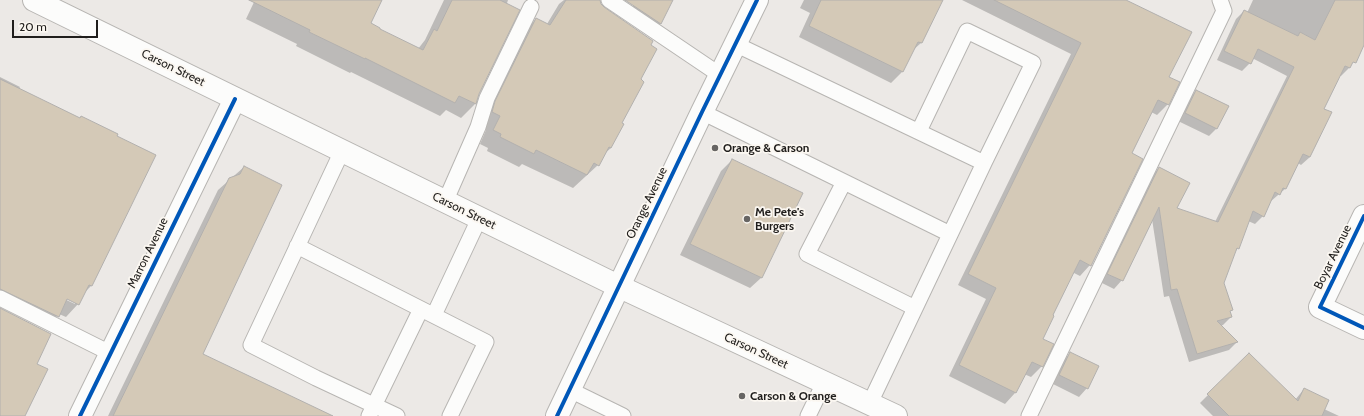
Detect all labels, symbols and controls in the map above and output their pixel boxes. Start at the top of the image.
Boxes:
scale bar [14,12,100,38]
text: 20 m [19,19,47,34]
street label: Carson Street [139,46,207,90]
place label: Orange & Carson [723,141,809,155]
marker: Orange & Carson [710,143,720,153]
street label: Orange Avenue [623,165,671,241]
street label: Carson Street [430,189,498,233]
place label: Me Pete's Burgers [755,205,804,233]
marker: Me Pete's Burgers [742,214,752,224]
street label: Marron Avenue [125,215,171,291]
street label: Boyar Avenue [1311,222,1355,292]
street label: Carson Street [722,330,790,372]
place label: Carson & Orange [750,389,836,403]
marker: Carson & Orange [737,391,747,401]

